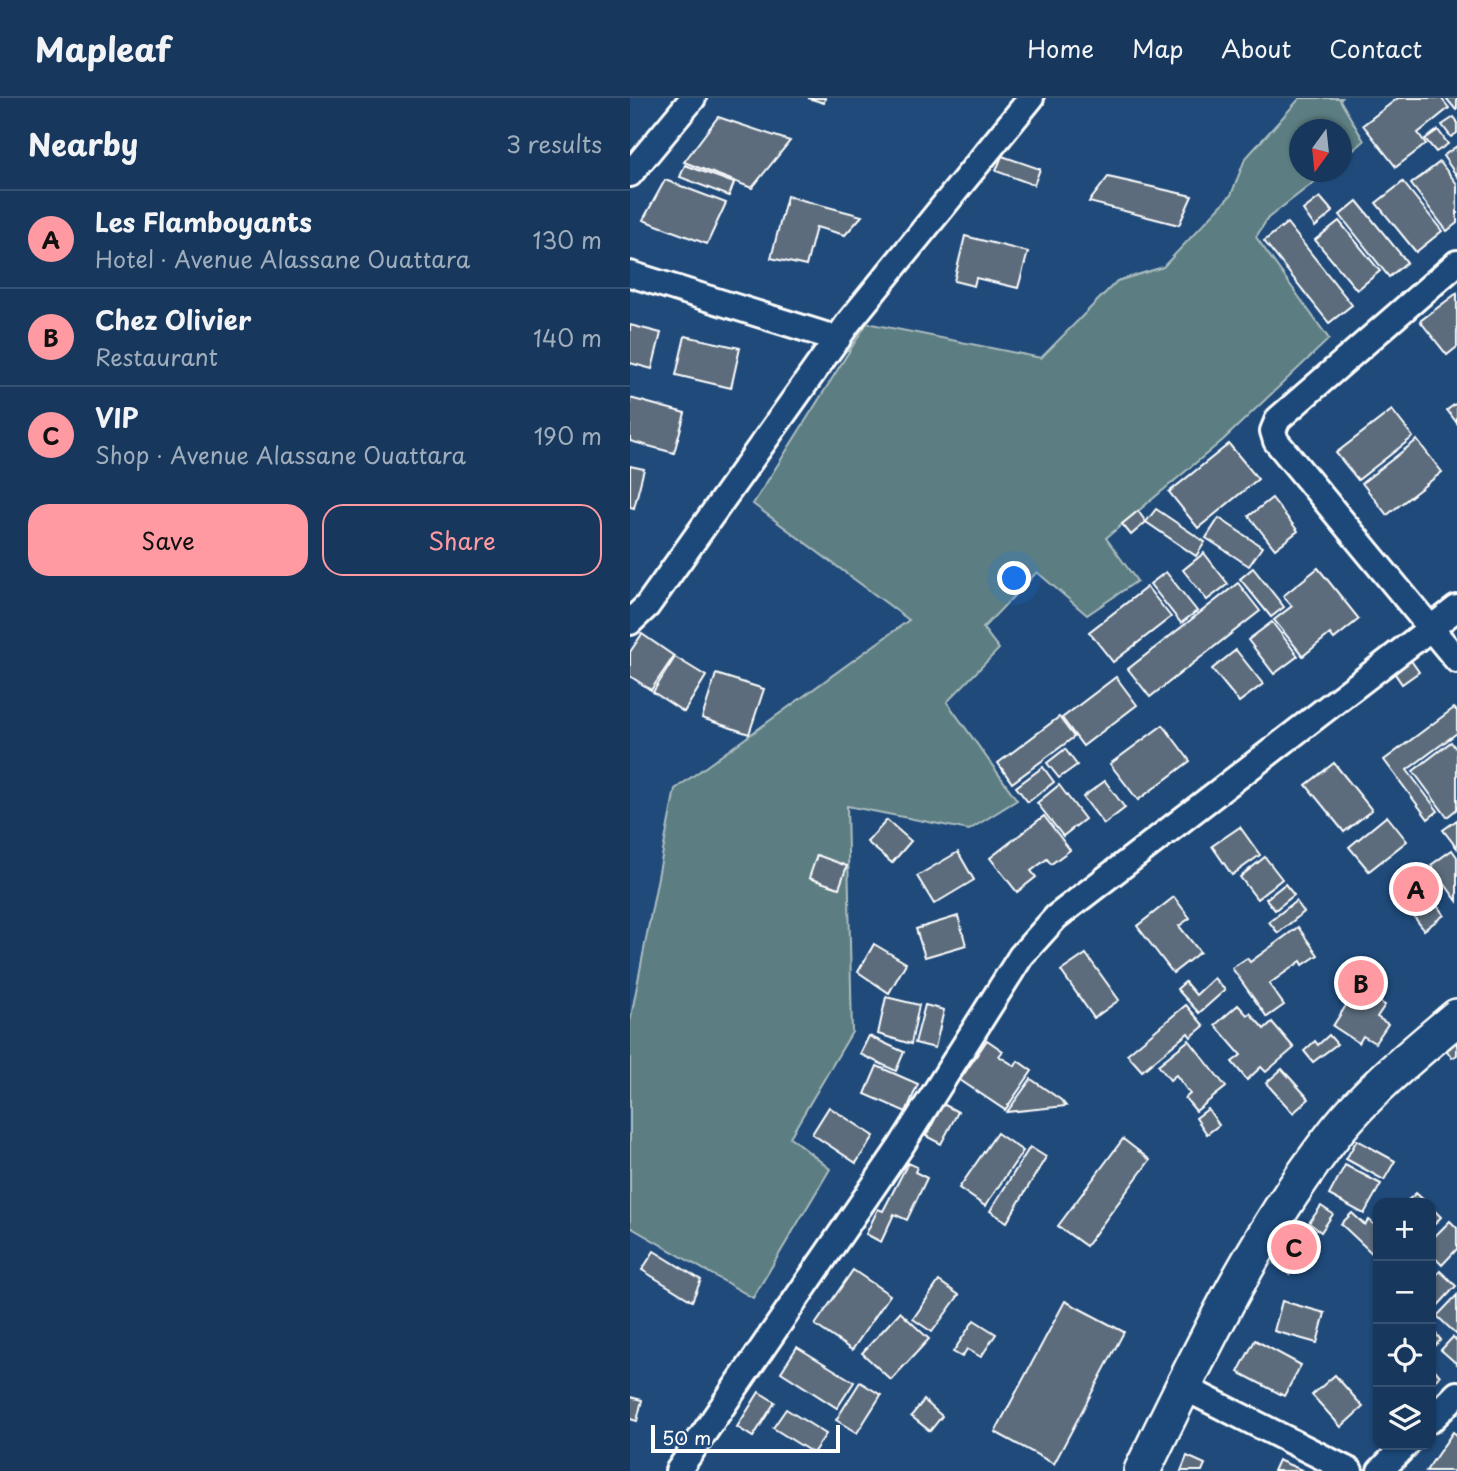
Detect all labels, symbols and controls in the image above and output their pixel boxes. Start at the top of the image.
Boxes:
text: Mapleaf [35,23,171,73]
text: Home [1027,30,1094,66]
text: Map [1132,30,1183,66]
text: About [1221,30,1291,66]
text: Contact [1329,30,1422,66]
north arrow [1289,119,1352,182]
text: Nearby [28,121,138,166]
text: 3 results [506,126,602,161]
text: Les Flamboyants [95,202,312,241]
text: A [42,222,60,257]
text: 130 m [532,222,602,257]
text: Hotel · Avenue Alassane Ouattara [95,241,470,276]
text: Chez Olivier [95,300,251,339]
text: B [43,320,59,355]
text: 140 m [533,320,602,355]
text: Restaurant [95,339,218,374]
text: VIP [95,398,138,437]
text: C [42,418,60,453]
text: 190 m [534,418,602,453]
text: Shop · Avenue Alassane Ouattara [95,437,466,472]
button: Save [28,504,308,576]
button: Share [322,504,602,576]
your location [997,561,1031,595]
pin: A [1393,863,1439,915]
pin: B [1338,957,1384,1009]
map controls [1373,1198,1436,1450]
button: + [1373,1198,1436,1261]
pin: C [1271,1221,1317,1273]
button: − [1373,1261,1436,1324]
button: locate [1373,1324,1436,1387]
button: layers [1373,1387,1436,1450]
scale bar [651,1422,840,1454]
text: 50 m [662,1423,711,1451]

